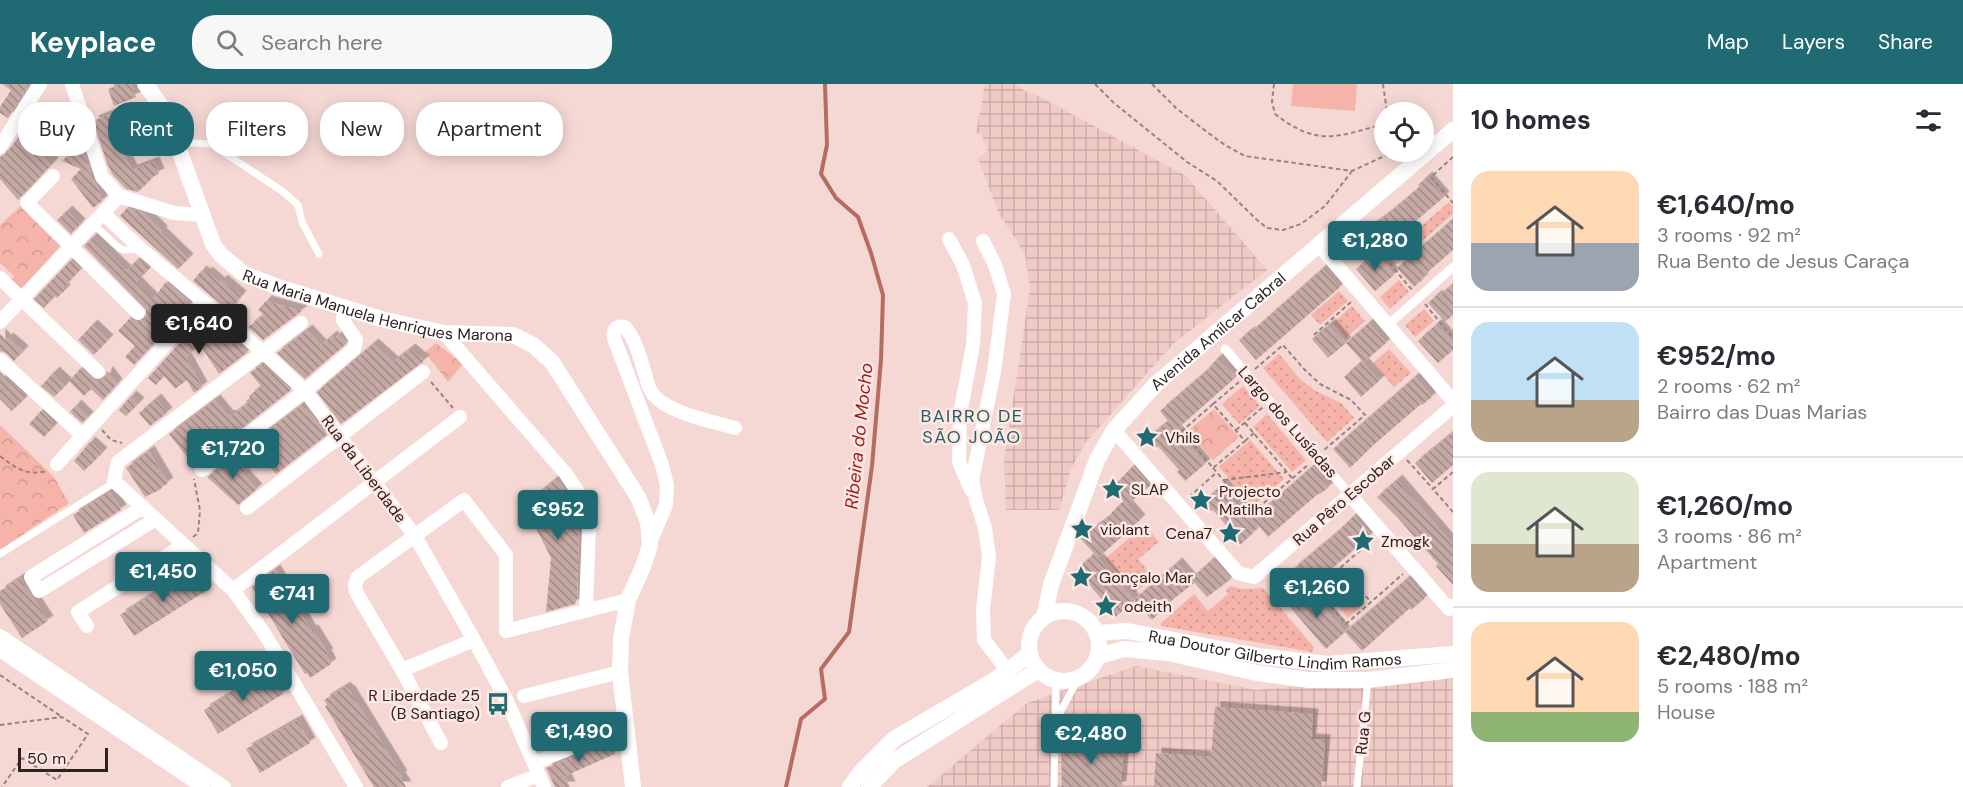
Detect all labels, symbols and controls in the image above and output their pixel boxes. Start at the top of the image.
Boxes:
search box [192,15,612,69]
text: Keyplace [30,24,156,61]
icon: search [213,26,246,59]
text: Search here [261,28,383,57]
text: Map [1707,28,1749,56]
text: Layers [1782,28,1845,56]
text: Share [1878,28,1933,56]
chip: Buy [18,102,96,156]
chip: Rent [108,102,194,156]
chip: Filters [206,102,308,156]
chip: New [320,102,404,156]
chip: Apartment [416,102,563,156]
map controls [1374,102,1434,162]
button: locate [1374,102,1434,162]
text: 10 homes [1471,103,1591,137]
icon: filters [1912,104,1945,137]
text: €1,640/mo [1657,188,1795,222]
icon: home [1519,195,1591,267]
pin: €1,280 [1326,221,1424,272]
text: 3 rooms · 92 m² [1657,222,1801,248]
text: €1,280 [1342,227,1408,253]
text: Rua Bento de Jesus Caraça [1657,248,1909,274]
street label: Rua Maria Manuela Henriques Marona [240,264,513,345]
street label: Avenida Amílcar Cabral [1146,267,1290,395]
pin: €1,640 [150,304,248,355]
text: €1,640 [165,310,233,336]
text: €952/mo [1657,339,1776,373]
icon: home [1519,346,1591,418]
water label: Ribeira do Mocho [839,362,879,510]
street label: Largo dos Lusíadas [1234,362,1342,482]
text: 2 rooms · 62 m² [1657,373,1800,399]
text: Bairro das Duas Marias [1657,399,1867,425]
district label: BAIRRO DE SÃO JOÃO [921,404,1023,449]
street label: Rua da Liberdade [317,411,411,527]
place icon: Vhils [1134,424,1160,450]
place label: Vhils [1165,427,1200,448]
pin: €1,720 [184,429,282,480]
text: €1,720 [201,435,265,461]
street label: Rua Pêro Escobar [1288,450,1400,550]
place icon: SLAP [1100,476,1126,502]
place label: SLAP [1131,479,1169,500]
place label: Projecto Matilha [1219,481,1281,520]
place icon: Projecto Matilha [1188,487,1214,513]
text: €1,260/mo [1657,489,1793,523]
pin: €952 [522,490,594,541]
text: €952 [532,496,584,522]
icon: home [1519,496,1591,568]
place icon: violant [1069,516,1095,542]
place label: violant [1100,519,1150,540]
place icon: Cena7 [1217,520,1243,546]
place label: Cena7 [1165,523,1212,544]
text: 3 rooms · 86 m² [1657,523,1802,549]
place icon: Zmogk [1350,528,1376,554]
place label: Zmogk [1381,531,1430,552]
text: Apartment [1657,549,1757,575]
pin: €1,450 [114,552,212,603]
text: €1,450 [129,558,197,584]
place icon: Gonçalo Mar [1068,564,1094,590]
place label: Gonçalo Mar [1099,567,1193,588]
pin: €1,260 [1268,568,1366,619]
pin: €741 [256,574,328,625]
text: €1,260 [1284,574,1350,600]
text: €741 [269,580,315,606]
place icon: odeith [1093,593,1119,619]
place label: odeith [1124,596,1172,617]
street label: Rua Doutor Gilberto Lindim Ramos [1147,625,1402,675]
text: €2,480/mo [1657,639,1801,673]
icon: home [1519,646,1591,718]
pin: €1,050 [194,651,292,702]
text: €1,050 [209,657,277,683]
text: 5 rooms · 188 m² [1657,673,1808,699]
place label: R Liberdade 25 (B Santiago) [368,685,480,724]
bus stop icon: R Liberdade 25 (B Santiago) [485,691,511,717]
text: House [1657,699,1715,725]
street label: Rua G [1350,710,1376,756]
pin: €1,490 [530,712,628,763]
pin: €2,480 [1042,714,1140,765]
text: €1,490 [545,718,613,744]
text: €2,480 [1055,720,1127,746]
scale bar [18,745,108,772]
text: 50 m [27,748,66,769]

